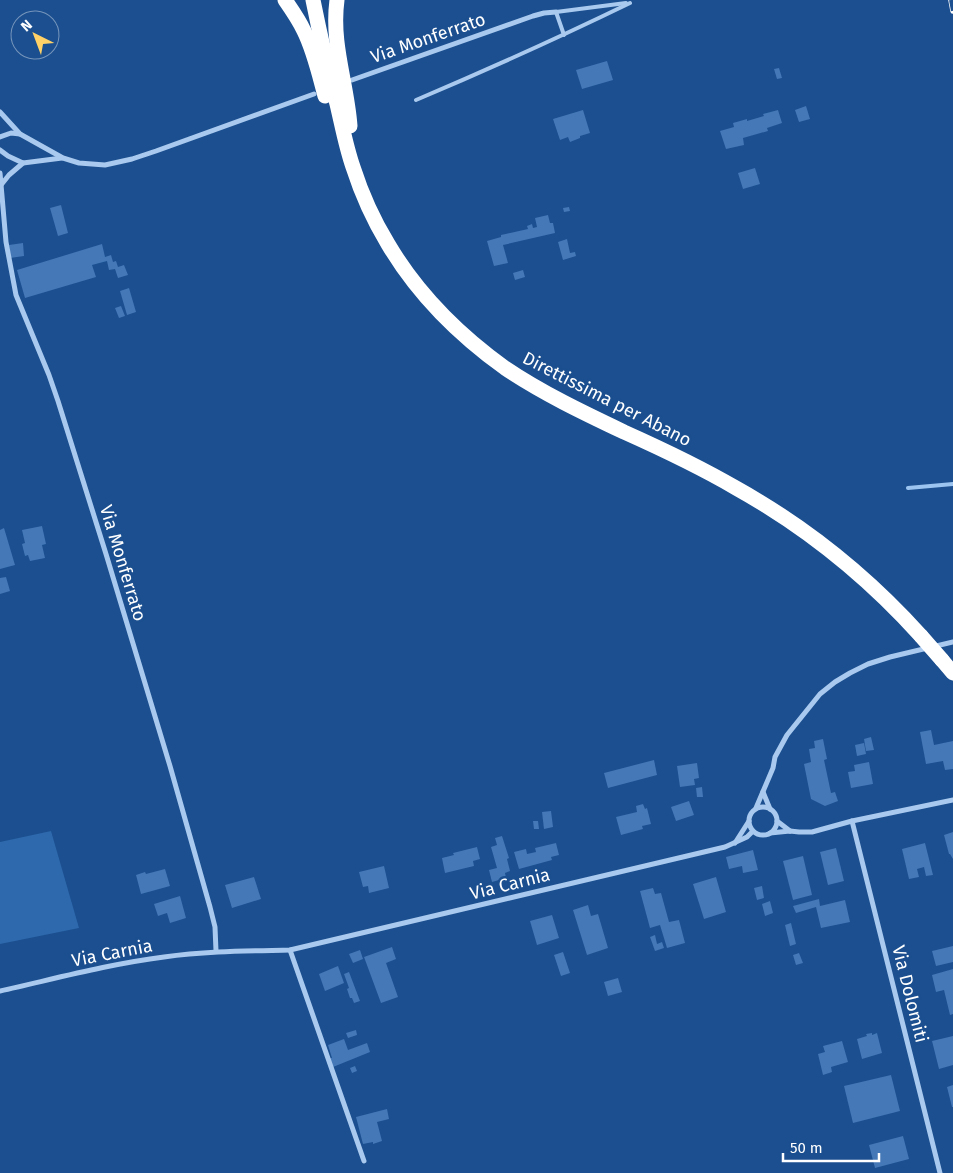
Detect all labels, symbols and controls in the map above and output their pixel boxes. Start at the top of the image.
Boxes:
street label: Via Monferrato [368,8,488,68]
north arrow [10,10,60,60]
text: N [17,16,36,35]
street label: Direttissima per Abano [519,347,695,451]
street label: Via Monferrato [95,502,151,624]
street label: Via Carnia [468,863,552,905]
street label: Via Carnia [70,934,154,972]
street label: Via Dolomiti [887,943,933,1045]
scale bar [783,1130,879,1162]
text: 50 m [790,1139,823,1157]

